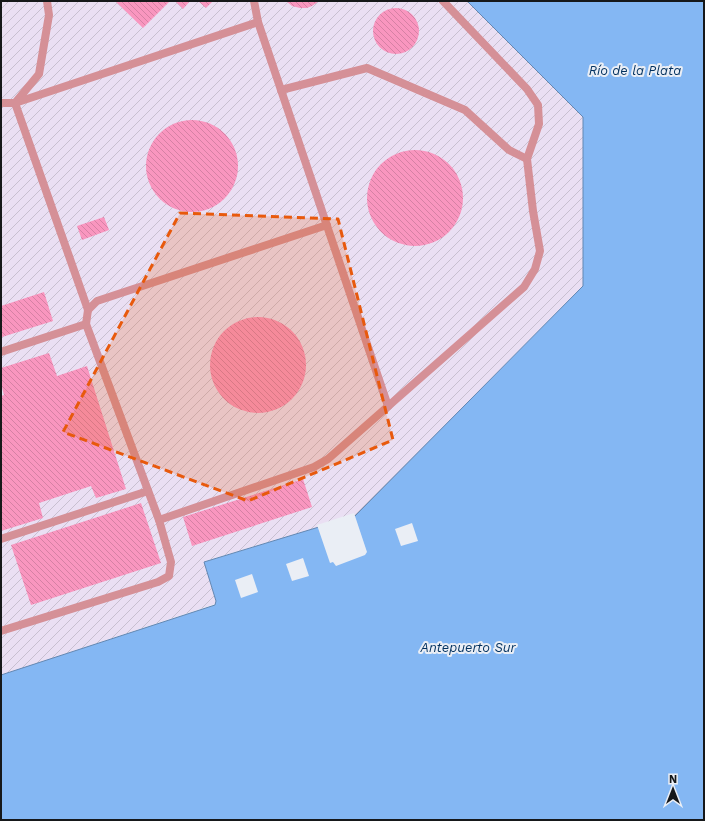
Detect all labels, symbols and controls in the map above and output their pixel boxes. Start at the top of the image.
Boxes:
water label: Río de la Plata [589,63,681,78]
water label: Antepuerto Sur [420,640,516,655]
north arrow [653,769,693,809]
text: N [669,773,677,786]

